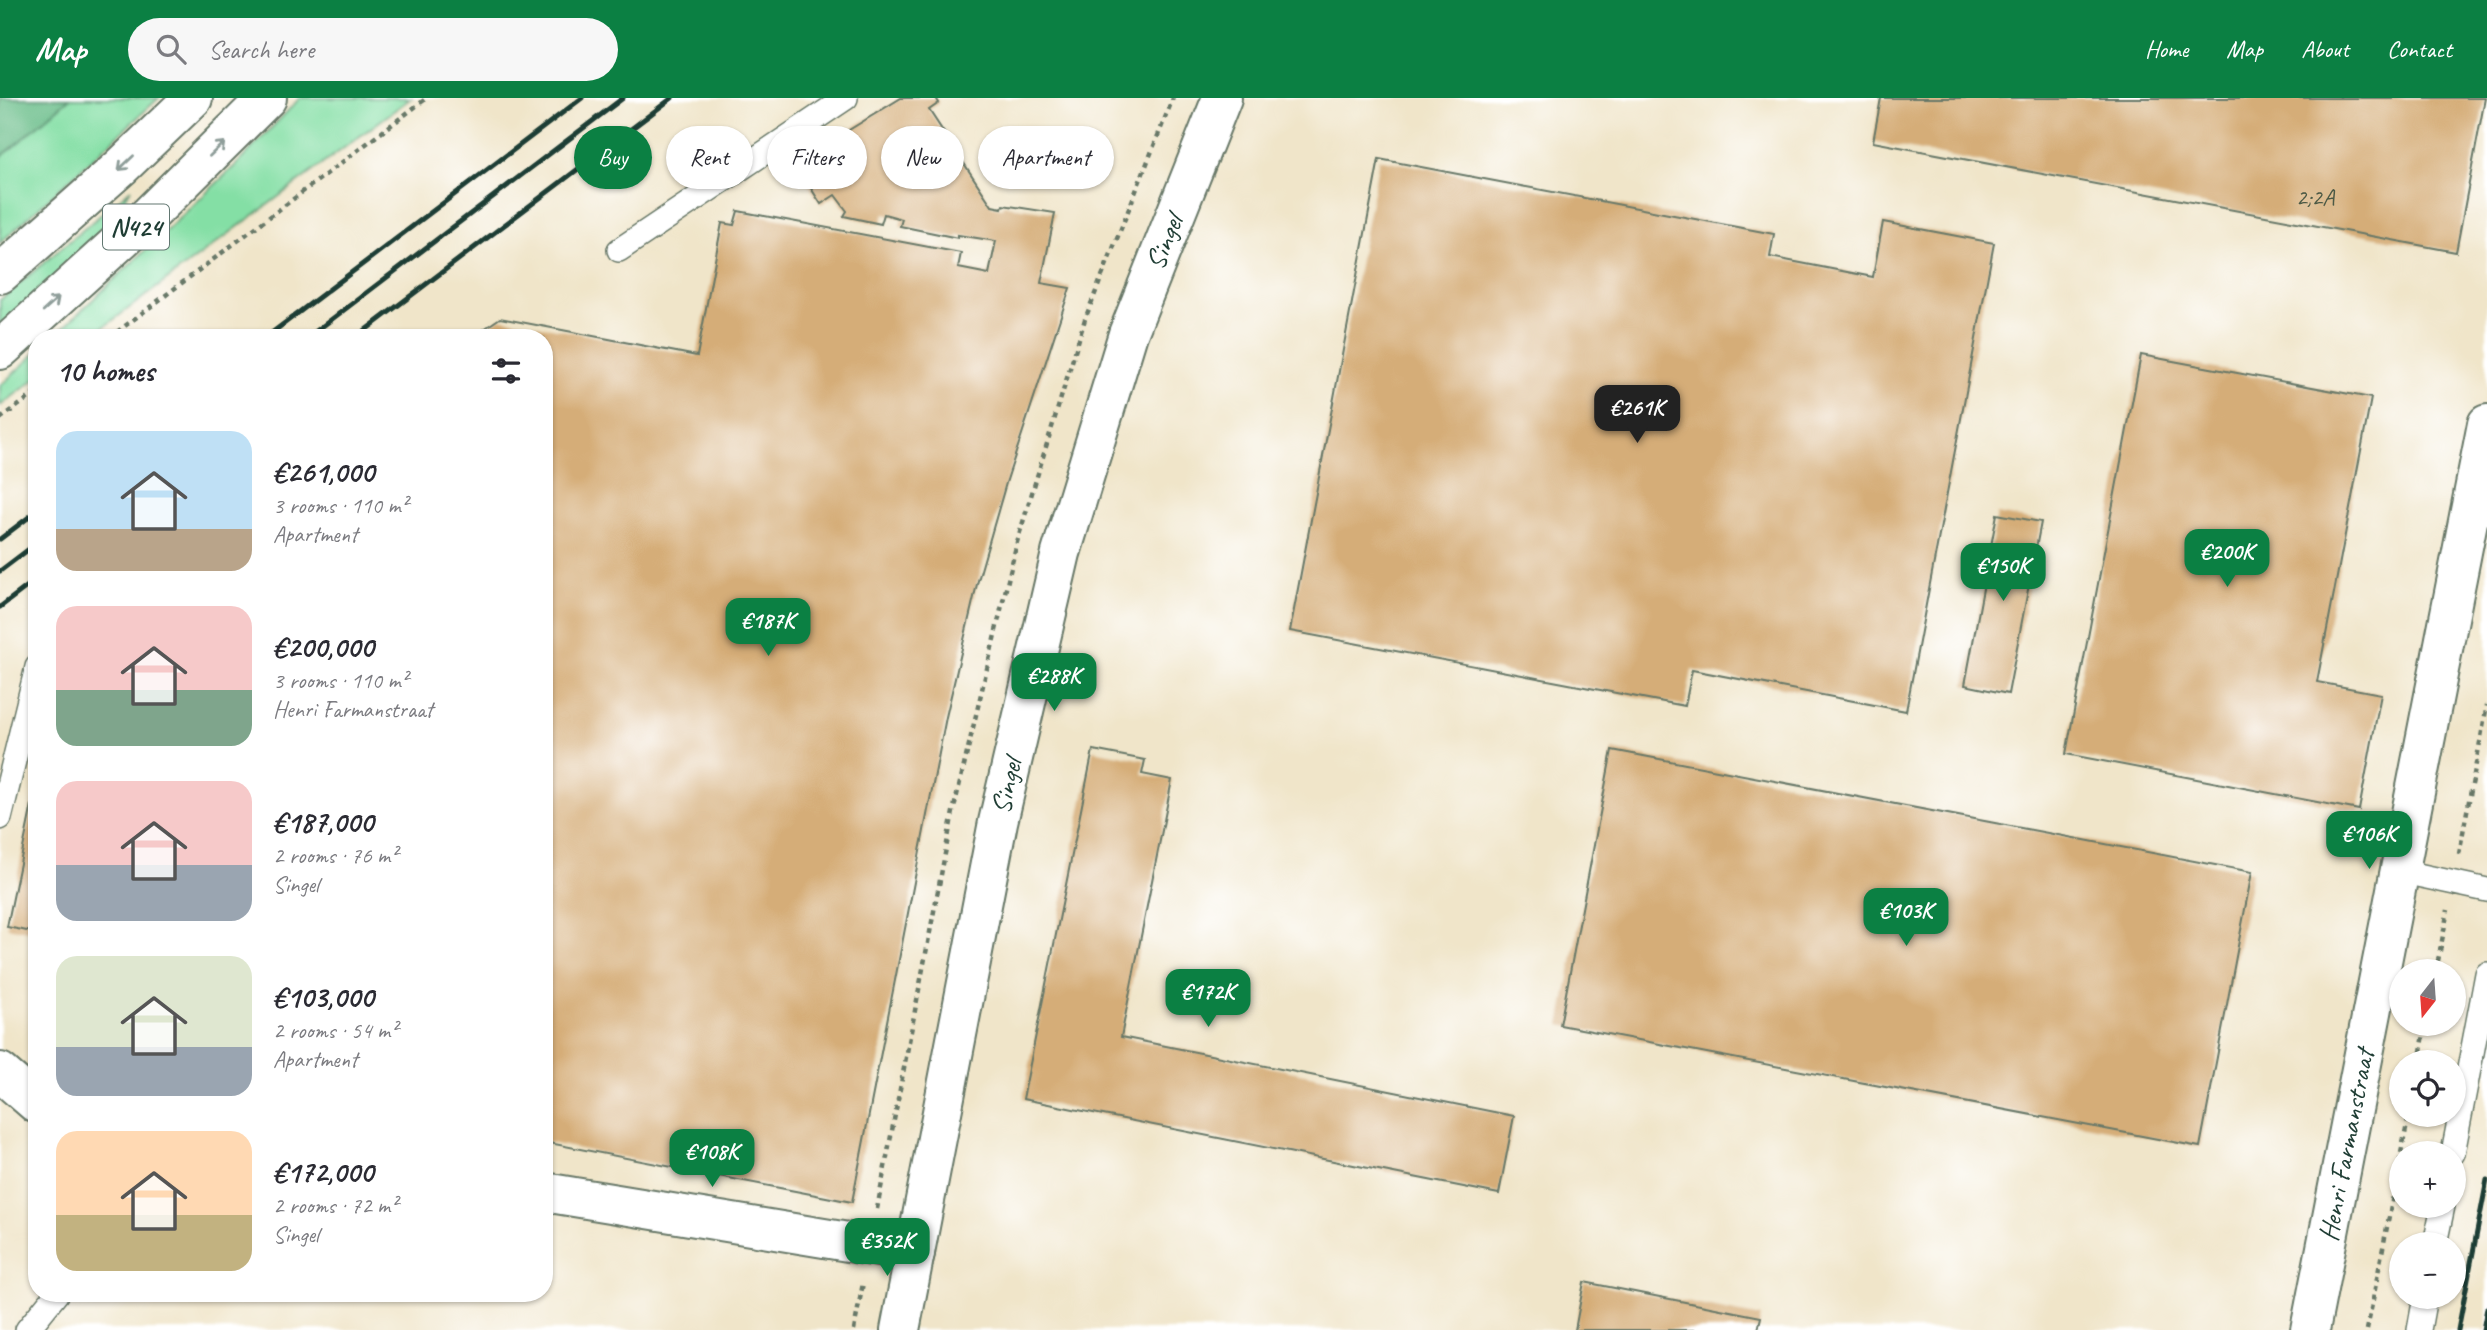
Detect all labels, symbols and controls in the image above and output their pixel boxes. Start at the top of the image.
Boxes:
search box [128,18,618,81]
text: Map [35,28,86,70]
icon: search [152,30,190,68]
text: Search here [208,33,314,66]
text: Home [2145,34,2188,64]
text: Map [2226,34,2263,64]
text: About [2301,34,2349,64]
text: Contact [2387,34,2452,64]
chip: Buy [574,126,652,189]
chip: Rent [666,126,753,189]
chip: Filters [767,126,867,189]
chip: New [881,126,964,189]
chip: Apartment [978,126,1114,189]
one-way arrow [208,140,225,157]
one-way arrow [118,154,135,171]
house number: 2;2A [2296,182,2335,212]
road number: N424 [103,204,169,250]
street label: Singel [1137,205,1193,274]
one-way arrow [42,296,59,313]
text: 10 homes [56,352,154,390]
icon: filters [487,352,525,390]
pin: €261K [1588,386,1686,445]
text: €261K [1610,393,1664,422]
text: €261,000 [273,453,374,491]
icon: home [112,459,196,543]
text: 3 rooms · 110 m² [273,491,408,520]
text: Apartment [273,520,358,549]
pin: €200K [2178,530,2276,589]
text: €200K [2200,537,2254,566]
pin: €150K [1954,544,2052,603]
text: €150K [1977,551,2029,580]
pin: €187K [719,598,817,658]
text: €187K [742,606,795,635]
text: €200,000 [273,628,373,666]
icon: home [112,634,196,718]
pin: €288K [1005,654,1103,713]
text: €288K [1027,661,1081,690]
text: 3 rooms · 110 m² [273,666,408,695]
text: Henri Farmanstraat [273,695,433,724]
street label: Singel [983,750,1031,817]
text: €187,000 [273,803,373,841]
icon: home [112,809,196,893]
pin: €106K [2320,812,2418,871]
text: €106K [2342,819,2396,848]
text: 2 rooms · 76 m² [273,841,397,870]
text: Singel [273,870,319,899]
pin: €103K [1857,888,1955,948]
text: €103K [1879,896,1933,925]
north arrow [2389,959,2466,1036]
map controls [2389,959,2466,1309]
pin: €172K [1159,970,1257,1029]
text: €172K [1182,977,1235,1006]
text: €103,000 [273,978,373,1016]
icon: home [112,984,196,1068]
text: 2 rooms · 54 m² [273,1016,397,1045]
street label: Henri Farmanstraat [2310,1042,2382,1244]
text: Apartment [273,1045,358,1074]
button: locate [2389,1050,2466,1127]
pin: €108K [663,1130,761,1189]
text: €108K [685,1137,739,1166]
button: + [2389,1141,2466,1218]
text: €172,000 [273,1153,373,1191]
icon: home [112,1159,196,1243]
text: 2 rooms · 72 m² [273,1191,397,1220]
pin: €352K [838,1218,936,1278]
text: Singel [273,1220,319,1249]
text: €352K [861,1226,913,1255]
button: − [2389,1232,2466,1309]

